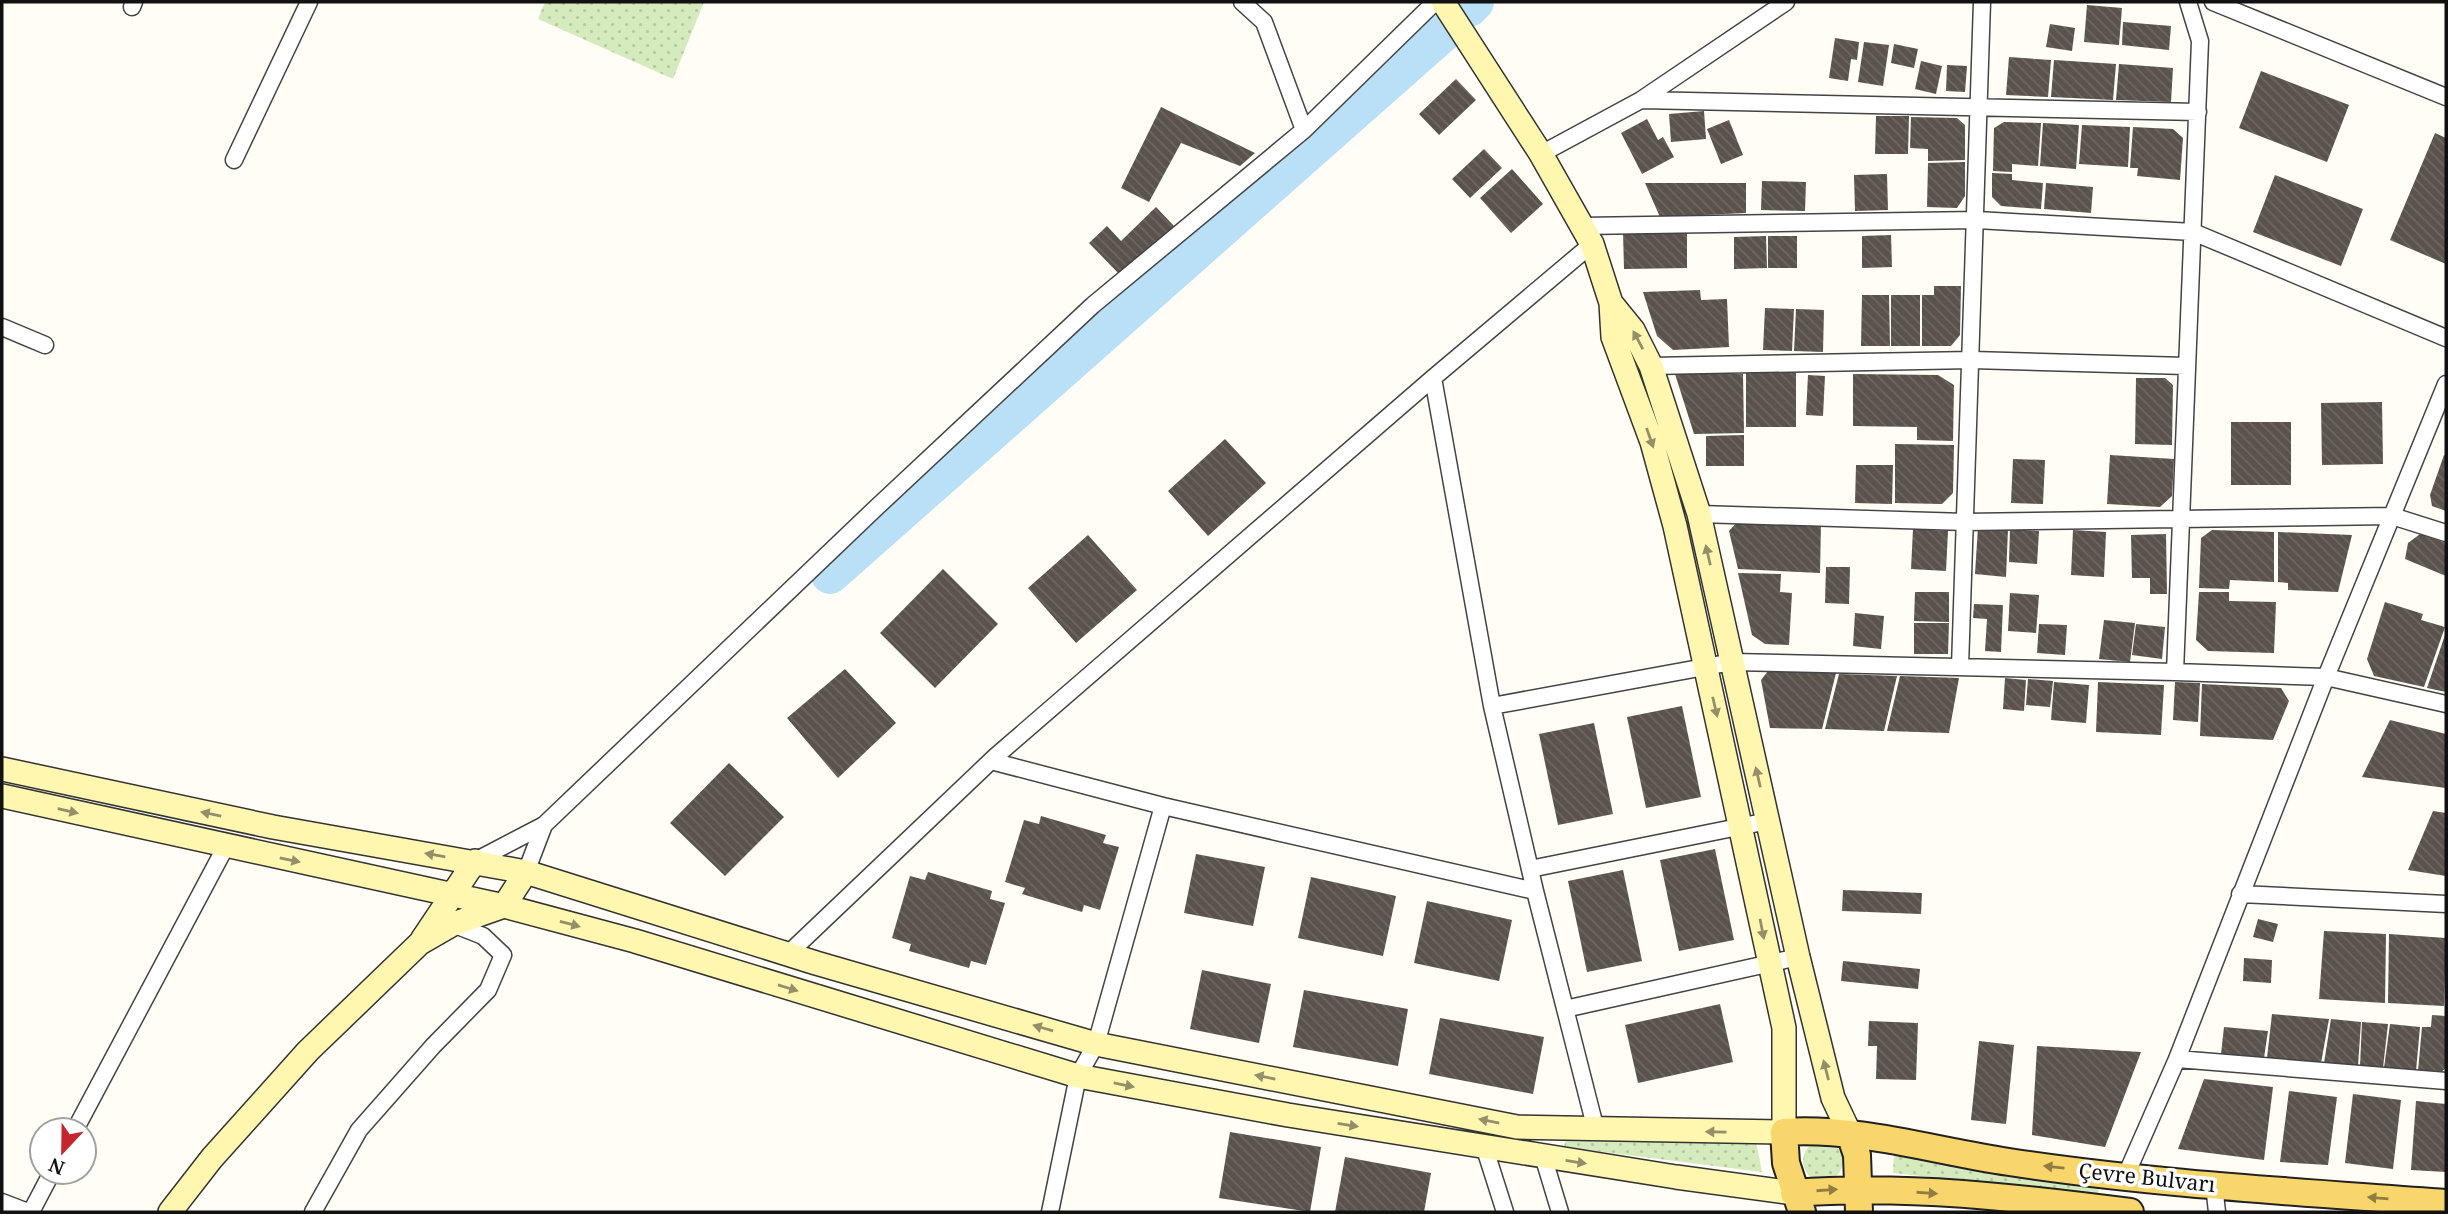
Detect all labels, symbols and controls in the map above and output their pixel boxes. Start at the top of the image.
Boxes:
one-way arrow [1632,329,1644,349]
one-way arrow [1645,428,1656,449]
one-way arrow [1703,544,1714,566]
one-way arrow [1709,696,1720,718]
one-way arrow [1752,766,1763,788]
one-way arrow [57,806,79,817]
one-way arrow [200,808,222,819]
one-way arrow [424,849,446,860]
one-way arrow [279,855,301,866]
one-way arrow [1757,918,1768,940]
one-way arrow [559,919,580,929]
one-way arrow [778,983,799,993]
one-way arrow [1033,1023,1054,1033]
one-way arrow [1820,1059,1831,1081]
one-way arrow [1254,1071,1276,1082]
one-way arrow [1113,1079,1135,1090]
north arrow [28,1116,98,1186]
one-way arrow [1478,1116,1500,1127]
one-way arrow [1337,1120,1359,1131]
one-way arrow [1704,1126,1726,1137]
text: N [45,1152,68,1182]
one-way arrow [1565,1156,1587,1167]
street label: Çevre Bulvarı [2077,1156,2217,1198]
one-way arrow [2043,1162,2065,1173]
one-way arrow [1816,1184,1838,1195]
one-way arrow [1916,1188,1938,1199]
one-way arrow [2367,1192,2389,1203]

